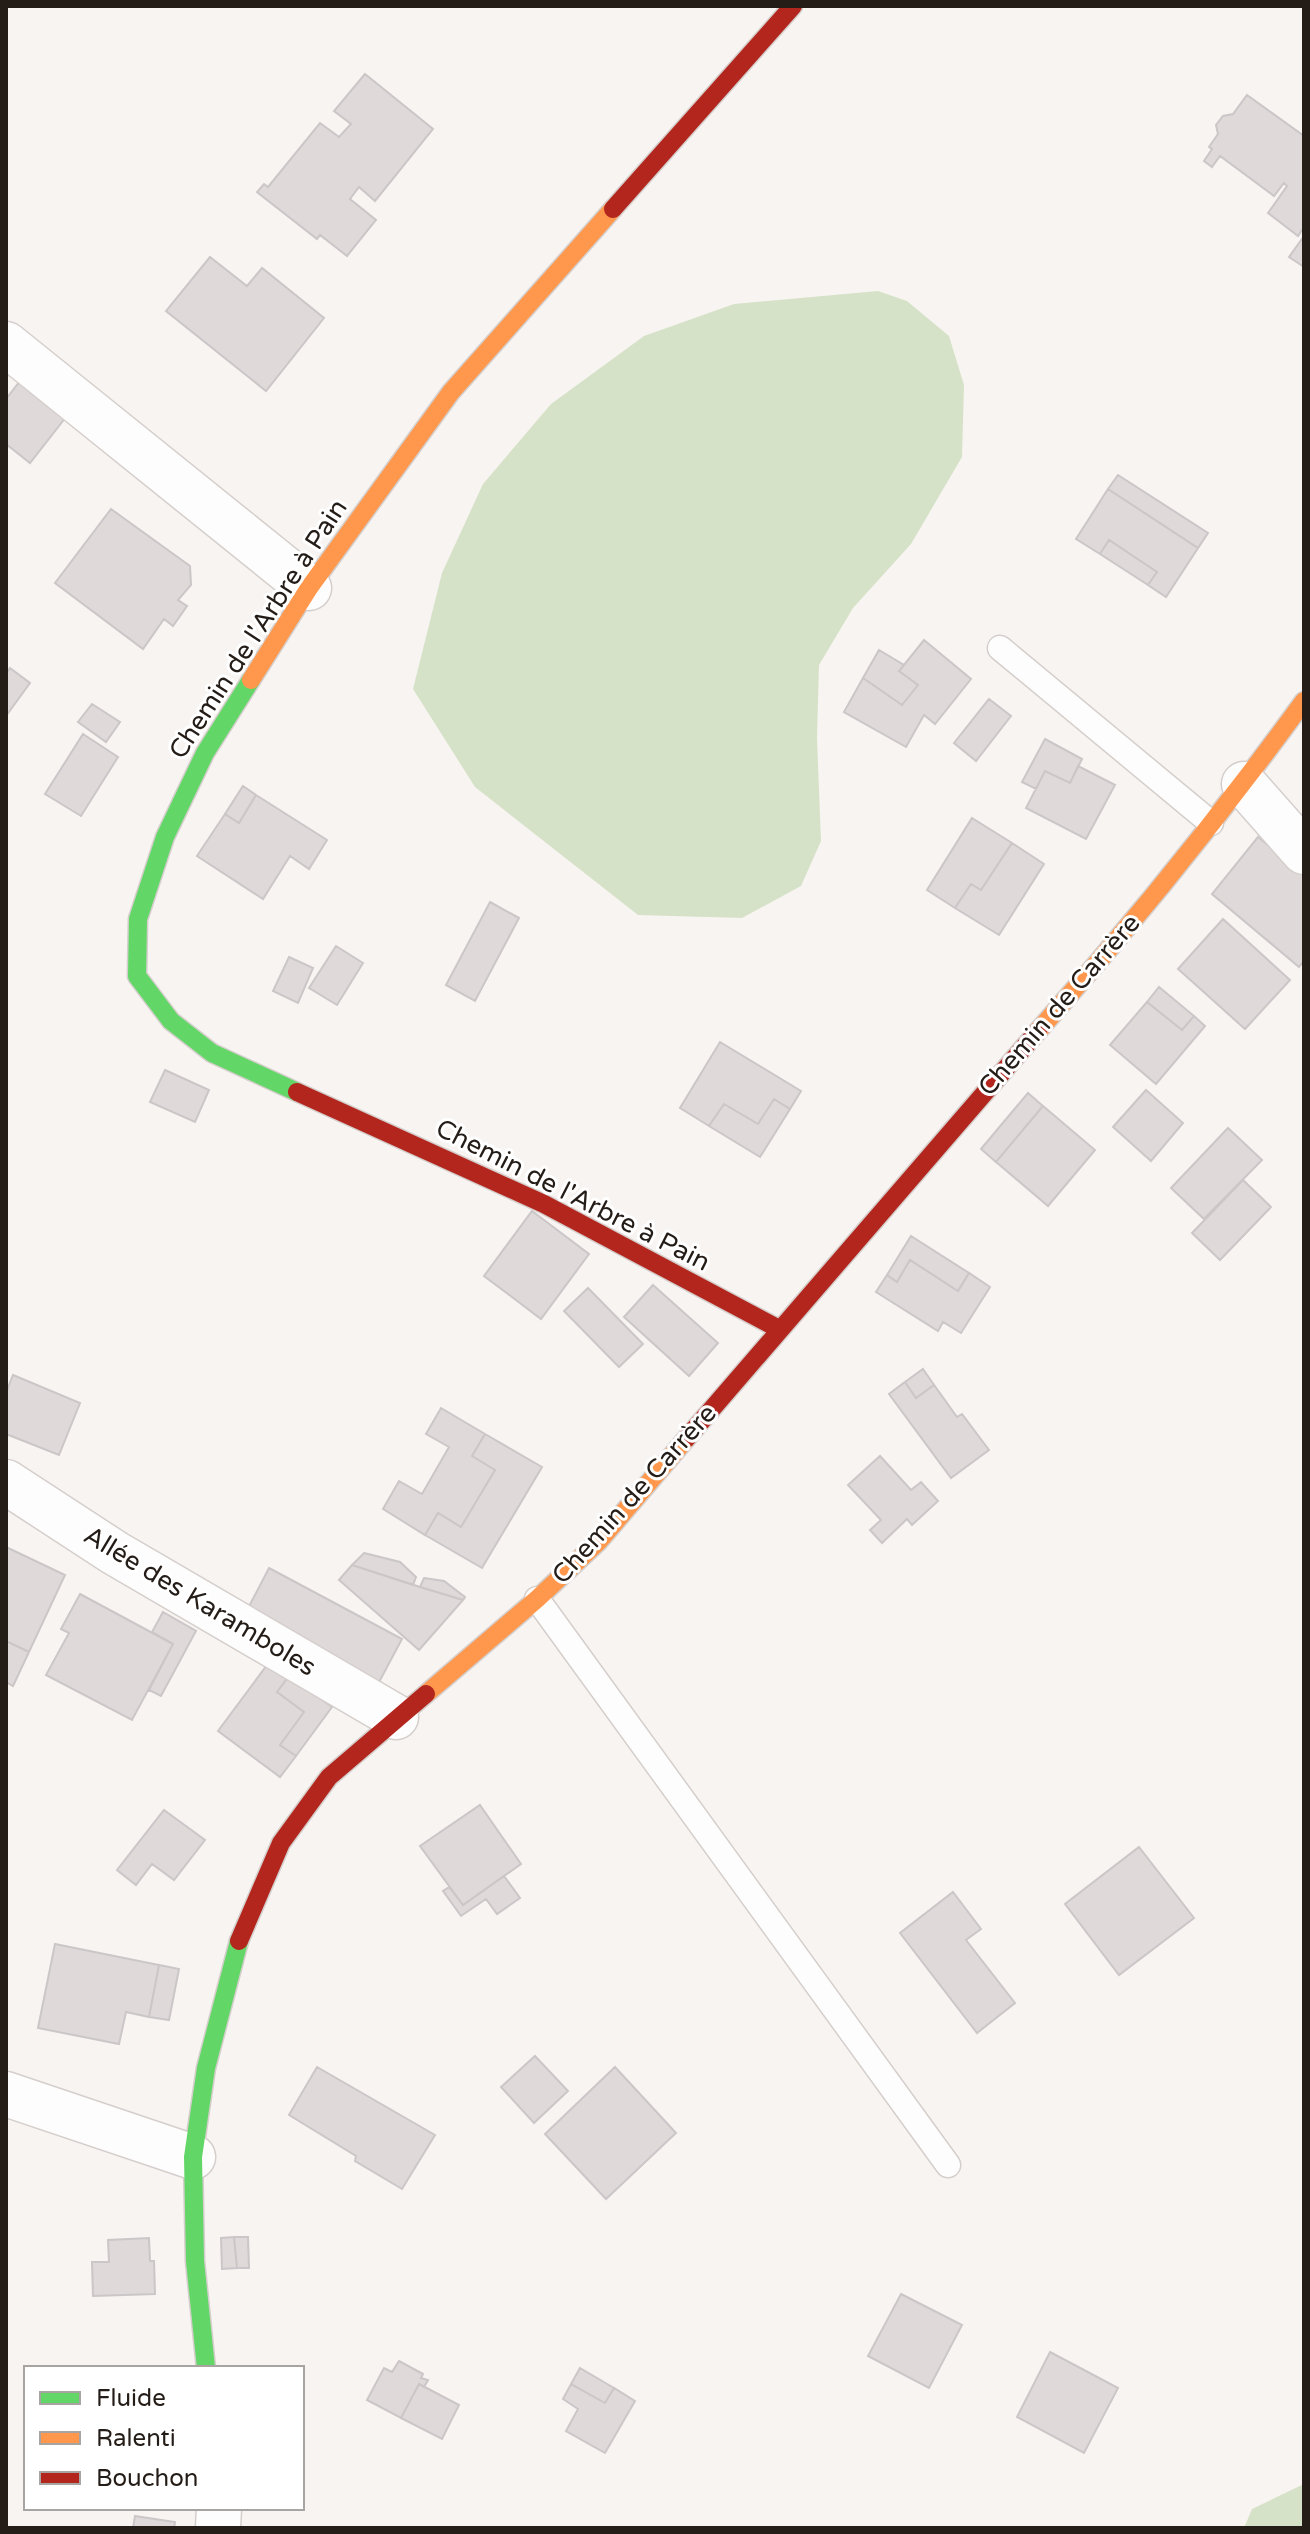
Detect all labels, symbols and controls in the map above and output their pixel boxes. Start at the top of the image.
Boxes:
street label: Chemin de l'Arbre à Pain [162,493,354,765]
street label: Chemin de Carrère [972,908,1146,1102]
street label: Chemin de l'Arbre à Pain [431,1112,715,1278]
street label: Chemin de Carrère [545,1398,723,1590]
street label: Allée des Karamboles [78,1519,322,1683]
legend [24,2366,304,2510]
text: Fluide [96,2384,166,2413]
text: Ralenti [96,2424,176,2453]
text: Bouchon [96,2464,198,2493]

